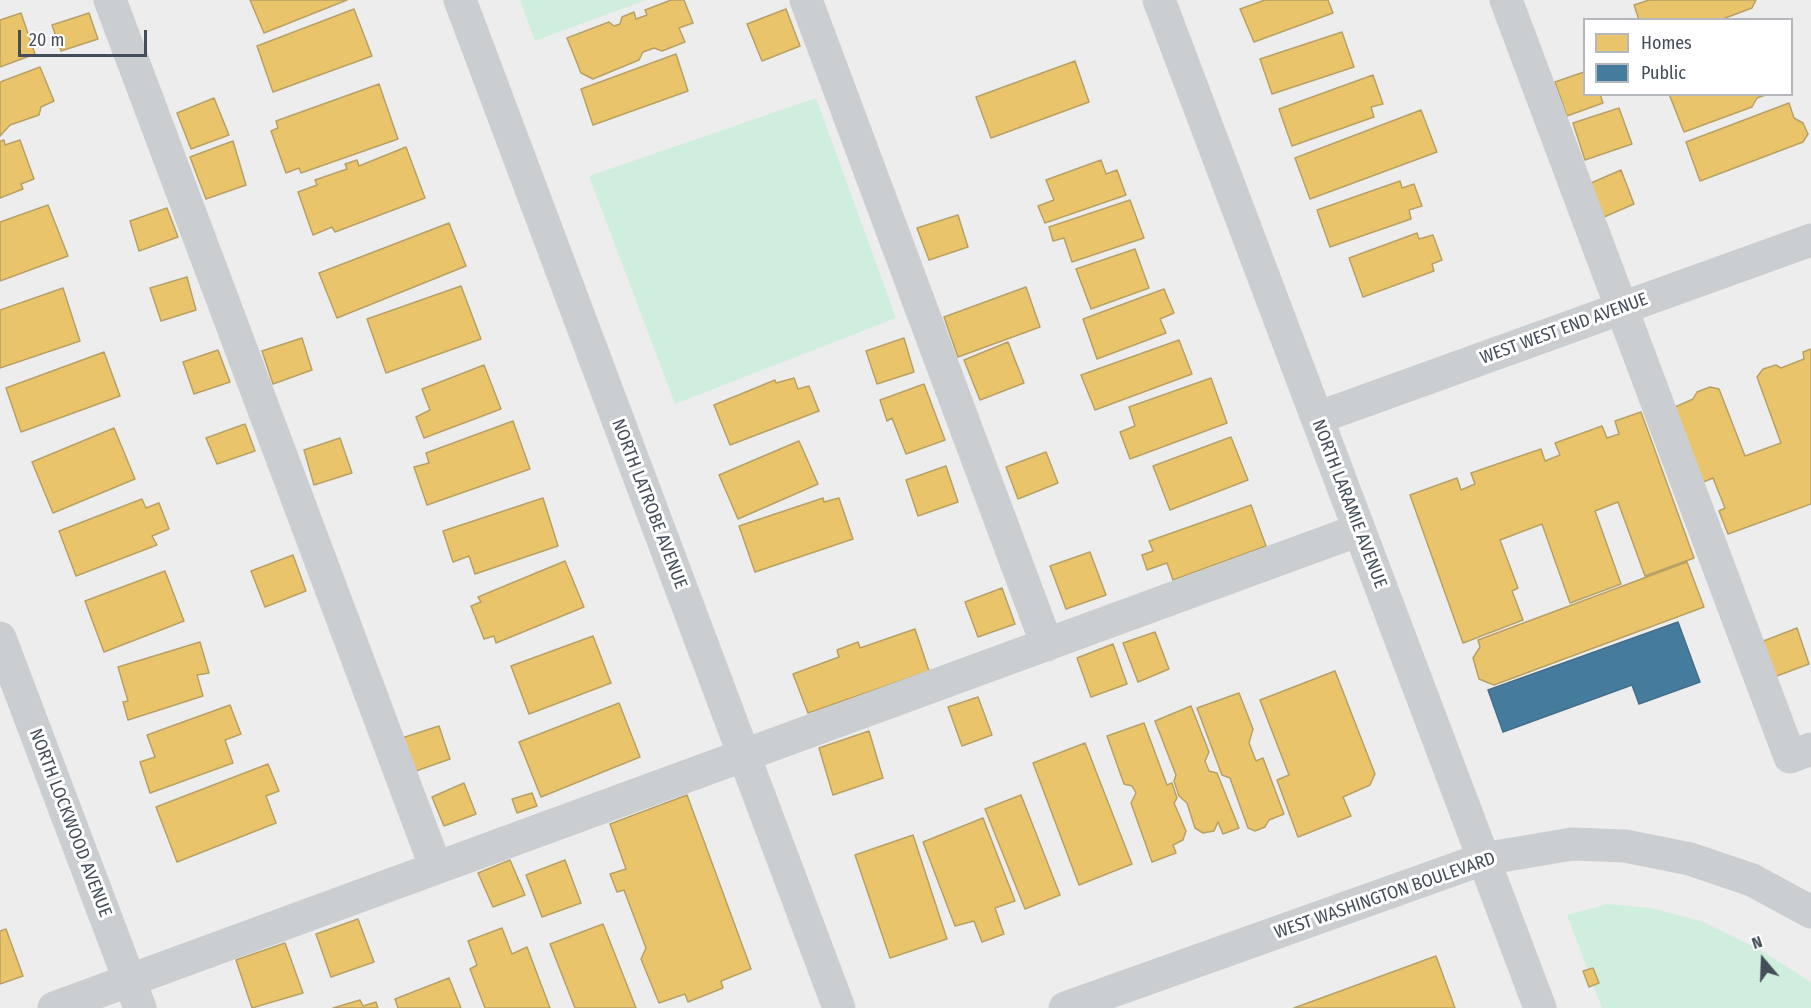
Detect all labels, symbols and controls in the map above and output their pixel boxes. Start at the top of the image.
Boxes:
scale bar [21,18,150,56]
legend [1583,18,1793,96]
text: 20 m [29,29,64,51]
text: Homes [1641,32,1692,54]
text: Public [1641,62,1686,84]
street label: WEST WEST END AVENUE [1477,289,1651,369]
street label: NORTH LATROBE AVENUE [607,416,691,592]
street label: NORTH LARAMIE AVENUE [1307,417,1391,591]
street label: NORTH LOCKWOOD AVENUE [24,726,116,920]
street label: WEST WASHINGTON BOULEVARD [1272,848,1498,944]
north arrow [1733,930,1793,990]
text: N [1749,932,1765,953]

